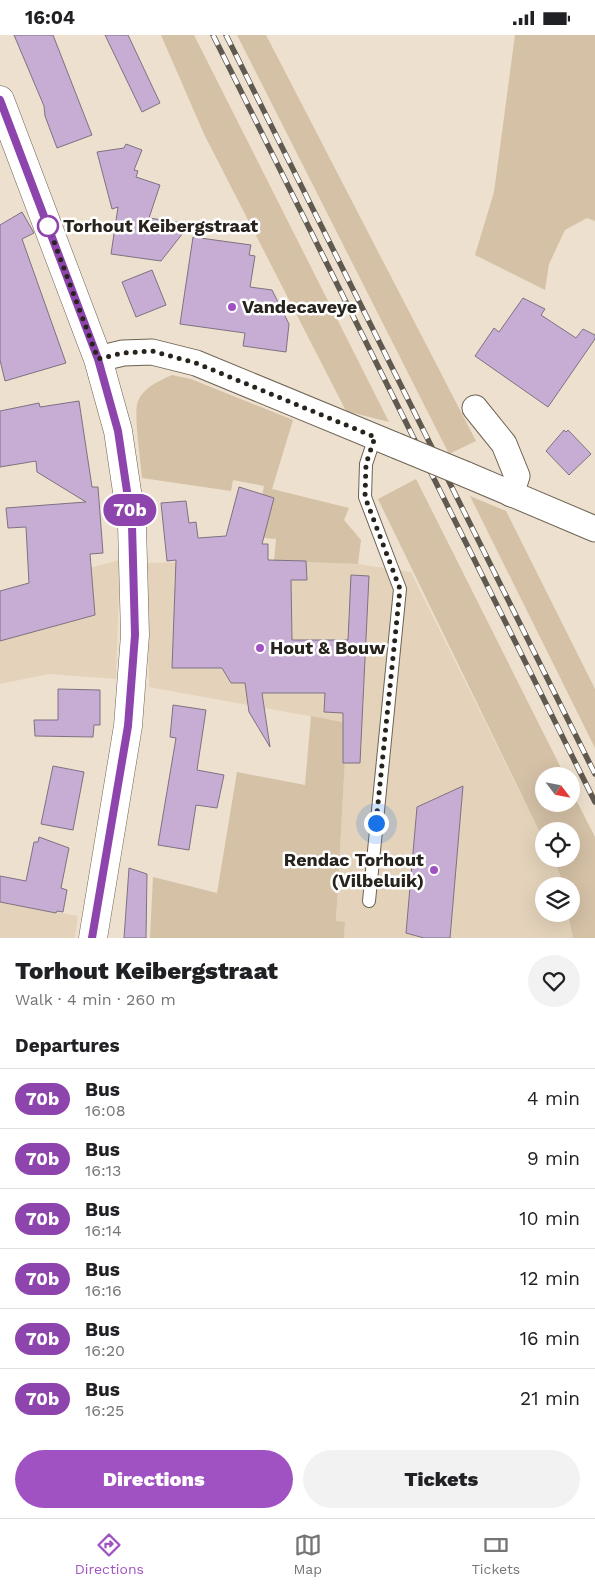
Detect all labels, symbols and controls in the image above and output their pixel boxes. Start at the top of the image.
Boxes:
text: 16:04 [25,6,75,29]
marker: Torhout Keibergstraat [37,215,59,237]
place label: Torhout Keibergstraat [63,215,258,236]
place label: Vandecaveye [242,296,357,317]
marker: Vandecaveye [226,301,238,313]
line badge: 70b [101,494,159,526]
text: 70b [113,499,147,520]
place label: Hout & Bouw [270,637,386,658]
marker: Hout & Bouw [254,642,266,654]
north arrow [535,767,580,813]
map controls [535,767,580,922]
your location [364,811,389,836]
button: locate [535,822,580,867]
place label: Rendac Torhout (Vilbeluik) [284,849,424,891]
marker: Rendac Torhout (Vilbeluik) [428,864,440,876]
button: layers [535,877,580,922]
button: heart [528,955,580,1007]
text: Torhout Keibergstraat [15,957,278,985]
text: Walk · 4 min · 260 m [15,990,176,1009]
text: Departures [15,1034,120,1057]
text: Bus [85,1078,120,1101]
text: 4 min [527,1087,580,1110]
text: 70b [26,1088,59,1109]
text: 16:08 [85,1101,126,1120]
text: Bus [85,1138,120,1161]
text: 9 min [527,1147,580,1170]
text: 70b [26,1148,59,1169]
text: 16:13 [85,1161,121,1180]
text: Bus [85,1198,120,1221]
text: 10 min [519,1207,580,1230]
text: 70b [26,1208,59,1229]
text: 16:14 [85,1221,122,1240]
text: Bus [85,1258,120,1281]
text: 12 min [520,1267,580,1290]
text: 70b [26,1268,59,1289]
text: 16:16 [85,1281,122,1300]
text: Bus [85,1318,120,1341]
text: 16 min [520,1327,580,1350]
text: 70b [26,1328,59,1349]
text: 16:20 [85,1341,125,1360]
text: Bus [85,1378,120,1401]
text: 21 min [520,1387,580,1410]
text: 70b [26,1388,59,1409]
text: 16:25 [85,1401,124,1420]
button: Directions [15,1450,293,1508]
button: Tickets [303,1450,580,1508]
tab: Directions [75,1531,144,1577]
tab: Map [294,1531,322,1577]
tab: Tickets [472,1531,520,1577]

